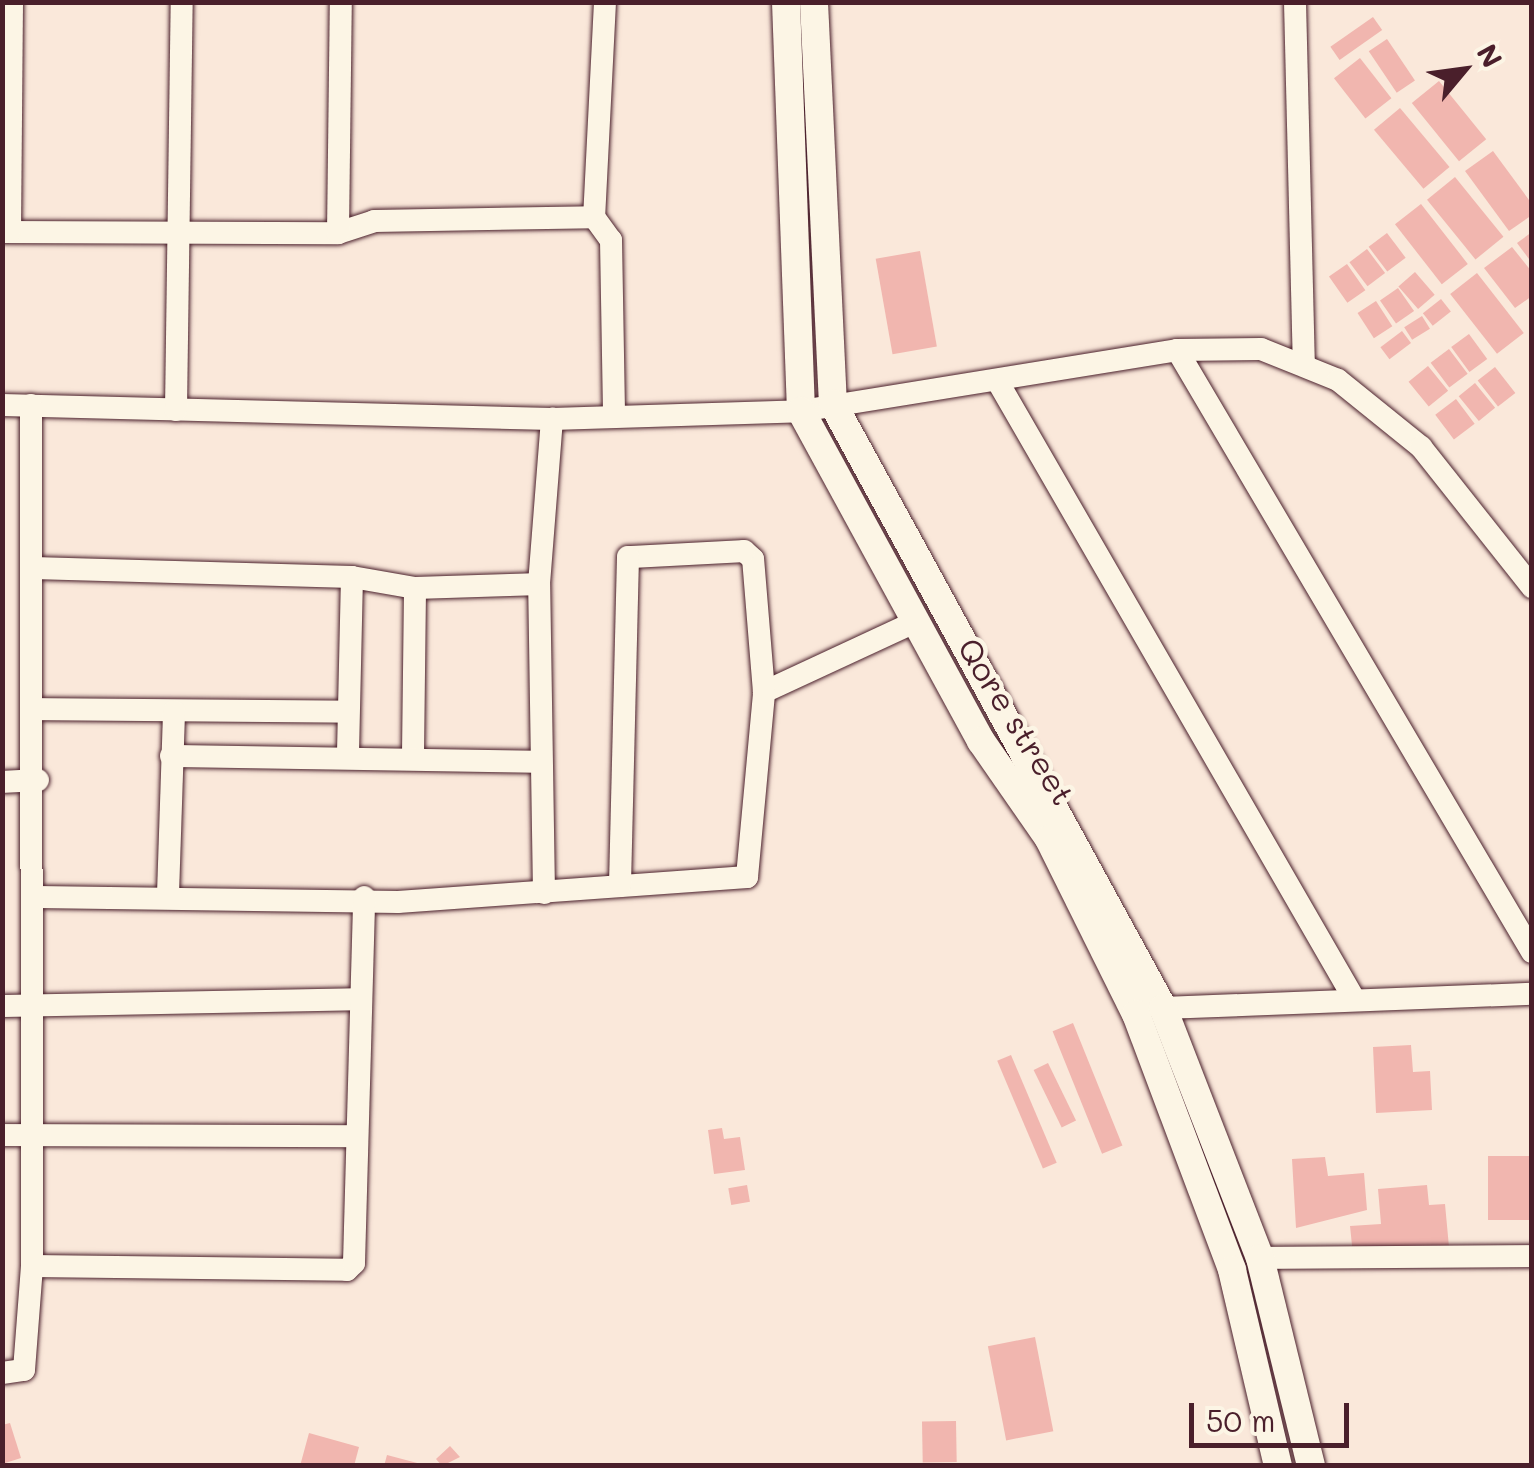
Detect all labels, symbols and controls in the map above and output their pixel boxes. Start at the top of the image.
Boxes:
north arrow [1414,20,1514,120]
text: N [1469,37,1511,73]
street label: Qore street [951,630,1083,812]
scale bar [1194,1383,1354,1445]
text: 50 m [1206,1400,1276,1440]

